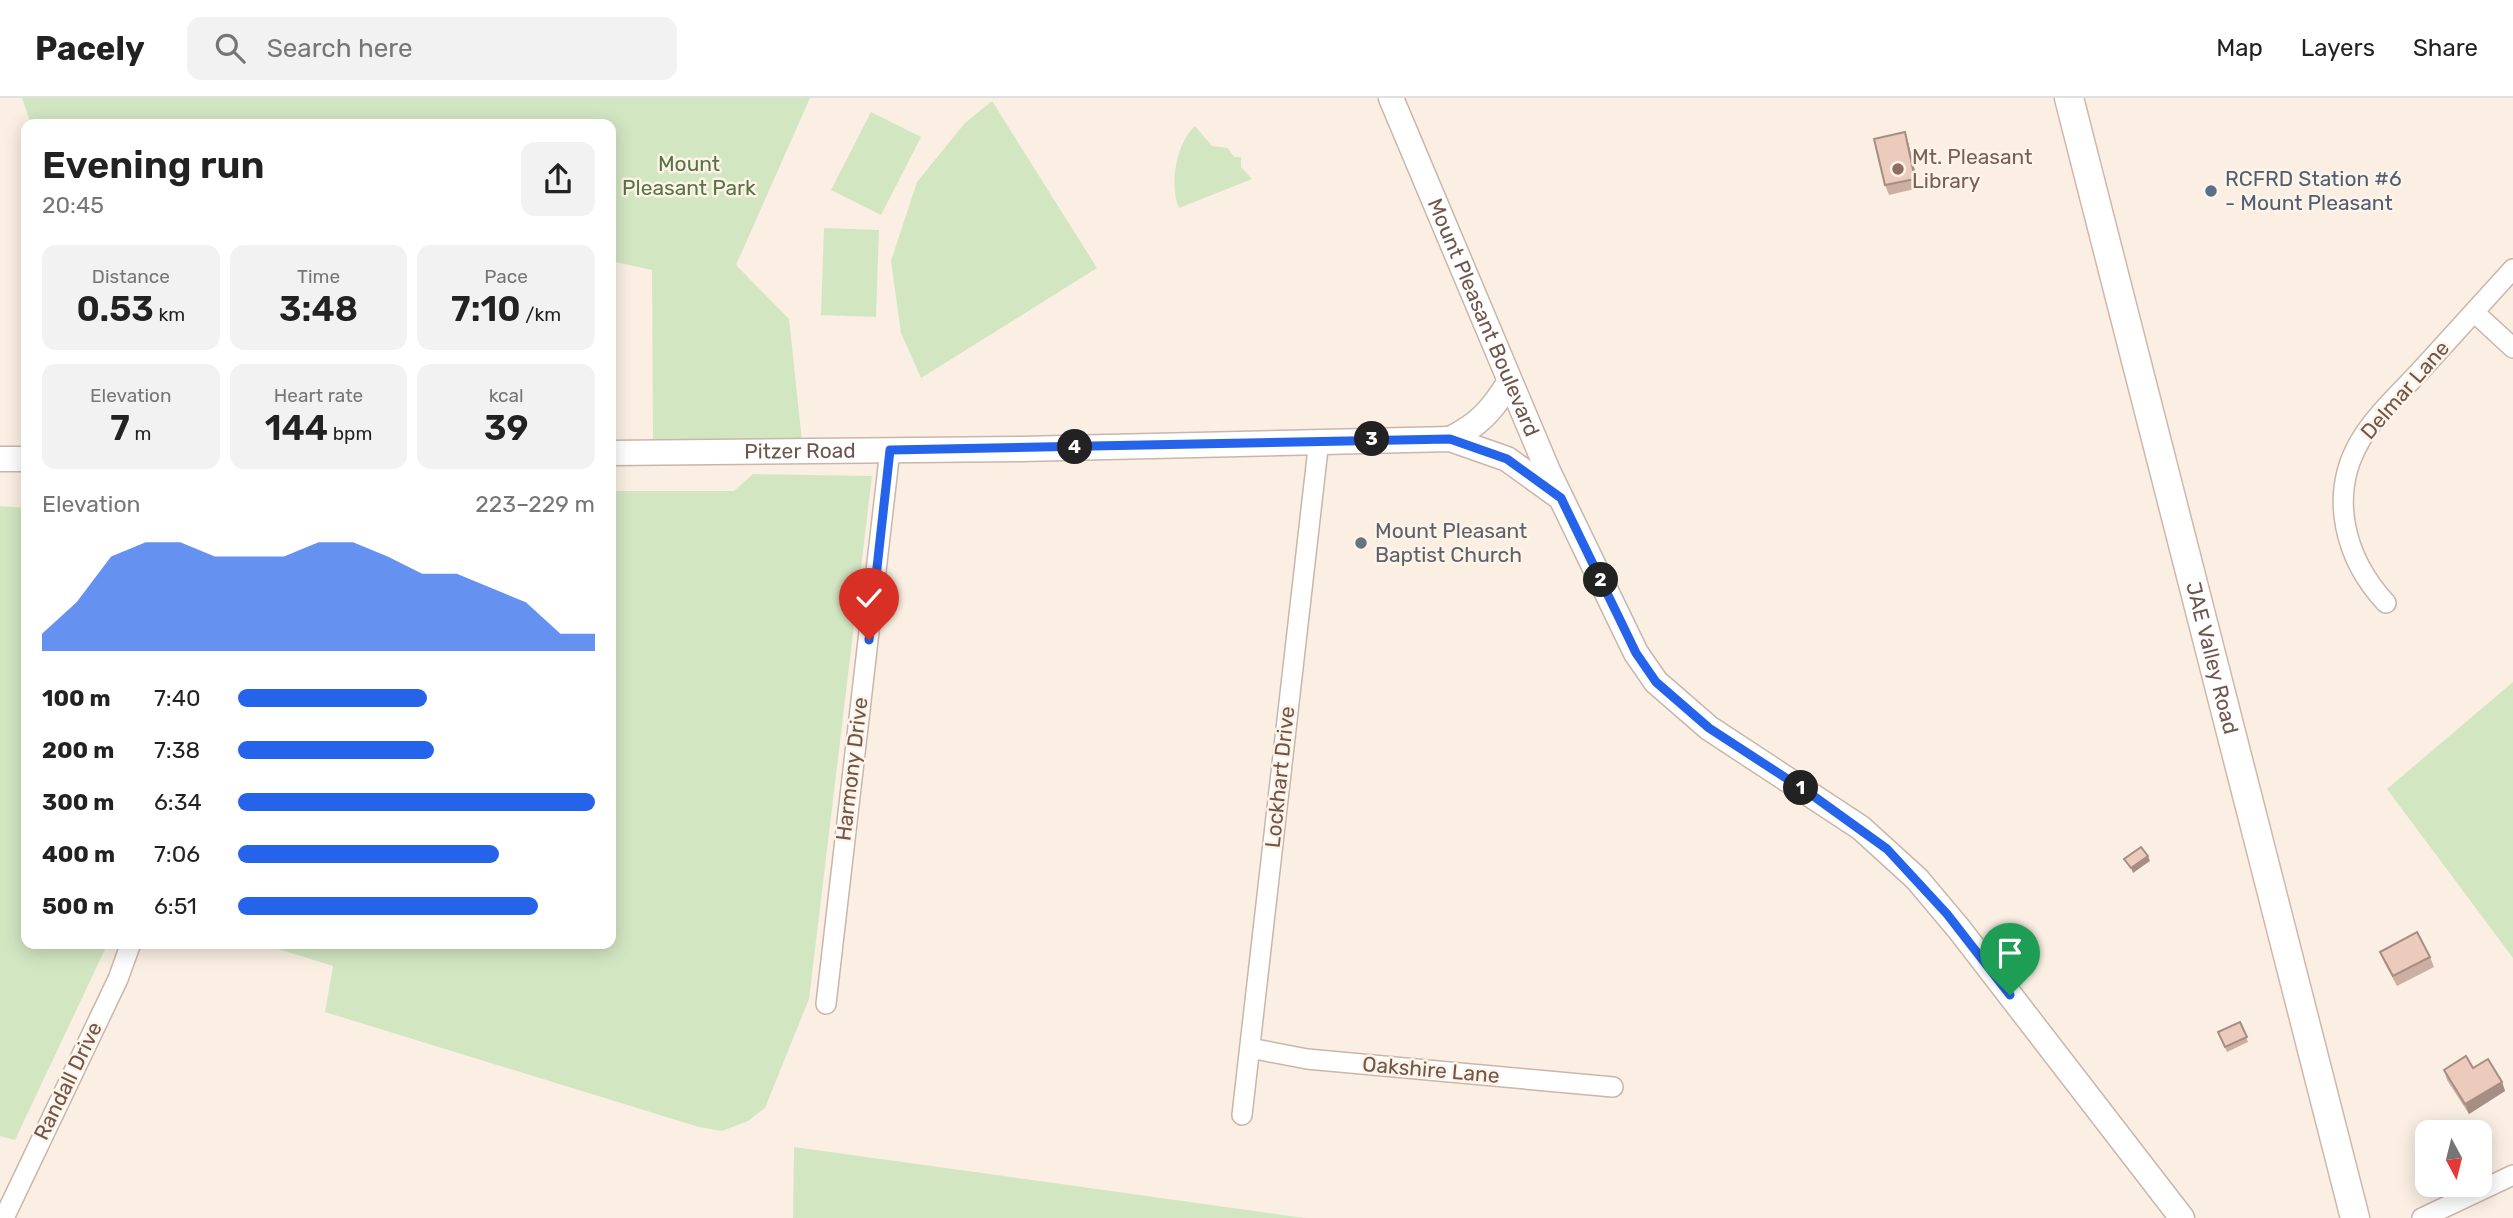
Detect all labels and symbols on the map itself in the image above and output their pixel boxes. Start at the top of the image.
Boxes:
place label: Mt. Pleasant Library [1912,144,2032,193]
park label: Mount Pleasant Park [622,151,756,200]
marker: Mt. Pleasant Library [1890,161,1906,177]
place label: RCFRD Station #6 - Mount Pleasant [2225,166,2402,215]
marker: RCFRD Station #6 - Mount Pleasant [2203,183,2219,199]
street label: Mount Pleasant Boulevard [1423,194,1545,440]
street label: Delmar Lane [2355,335,2454,444]
pin: 3 [1354,422,1390,456]
pin: 4 [1058,430,1092,464]
street label: Pitzer Road [744,438,856,464]
place label: Mount Pleasant Baptist Church [1375,518,1527,567]
marker: Mount Pleasant Baptist Church [1353,535,1369,551]
pin: 2 [1584,562,1618,598]
pin [839,568,899,640]
street label: JAE Valley Road [2181,579,2244,737]
street label: Harmony Drive [830,696,873,842]
street label: Lockhart Drive [1260,705,1299,849]
pin: 1 [1784,770,1818,806]
pin [1980,923,2040,995]
street label: Randall Drive [28,1018,107,1144]
street label: Oakshire Lane [1361,1051,1501,1088]
north arrow [2415,1120,2492,1197]

